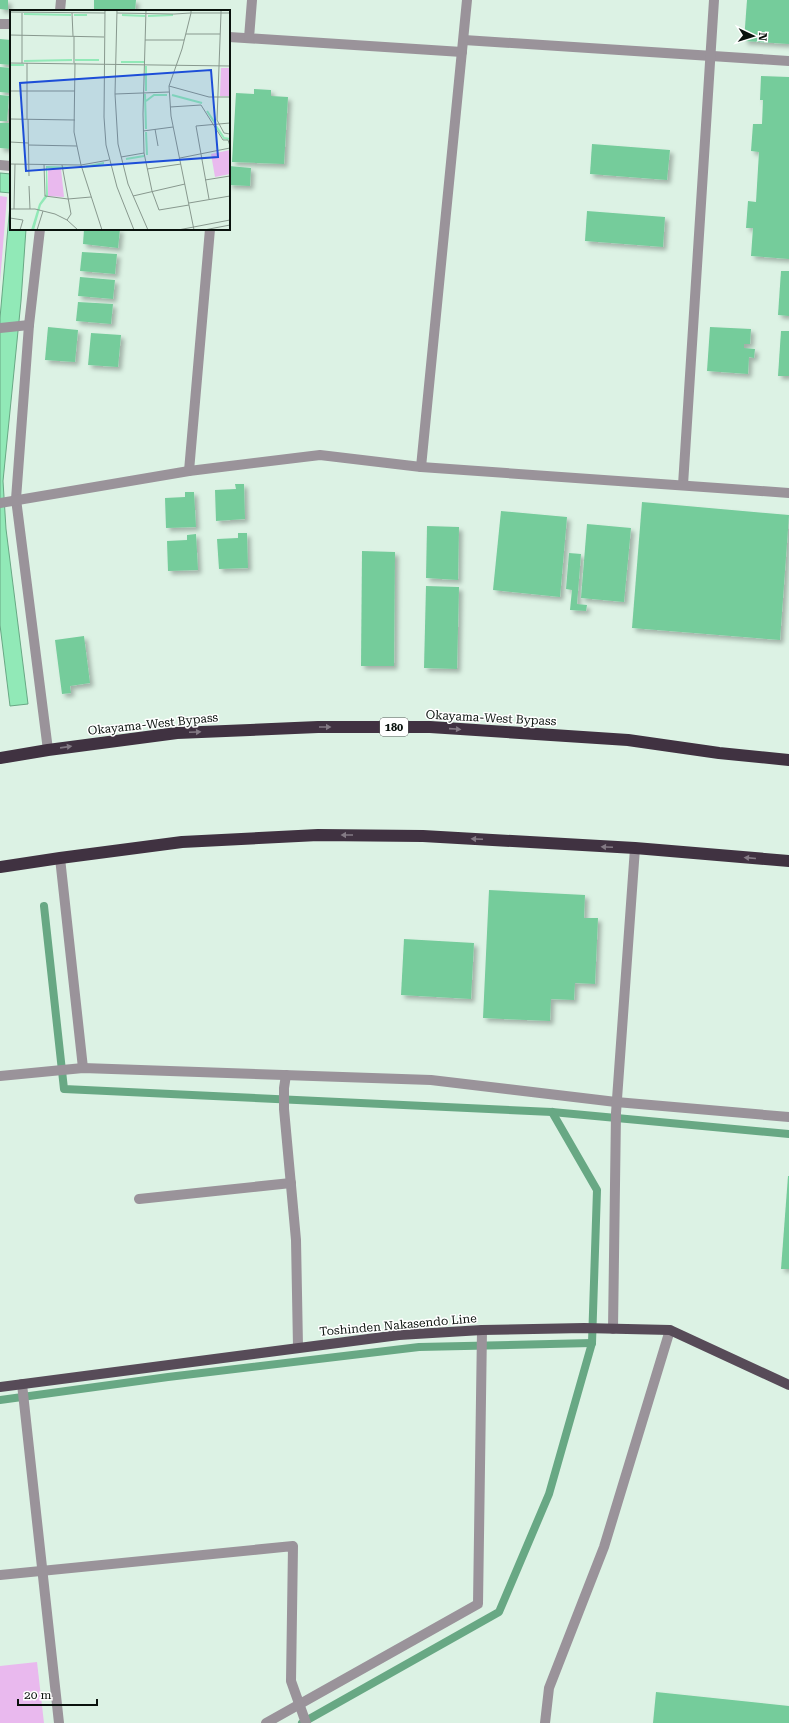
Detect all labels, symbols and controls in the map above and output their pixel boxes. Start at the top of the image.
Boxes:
inset map [10,10,230,230]
north arrow [733,16,773,56]
text: N [756,32,769,42]
street label: Okayama-West Bypass [425,708,557,728]
street label: Okayama-West Bypass [87,710,219,738]
road number: 180 [380,718,408,736]
one-way arrow [319,724,332,730]
one-way arrow [449,726,461,733]
one-way arrow [189,729,202,735]
one-way arrow [60,744,72,750]
one-way arrow [340,832,353,838]
one-way arrow [470,836,483,842]
one-way arrow [601,843,613,850]
one-way arrow [744,855,756,861]
street label: Toshinden Nakasendo Line [319,1311,478,1339]
scale bar [18,1681,97,1707]
text: 20 m [24,1688,51,1702]

